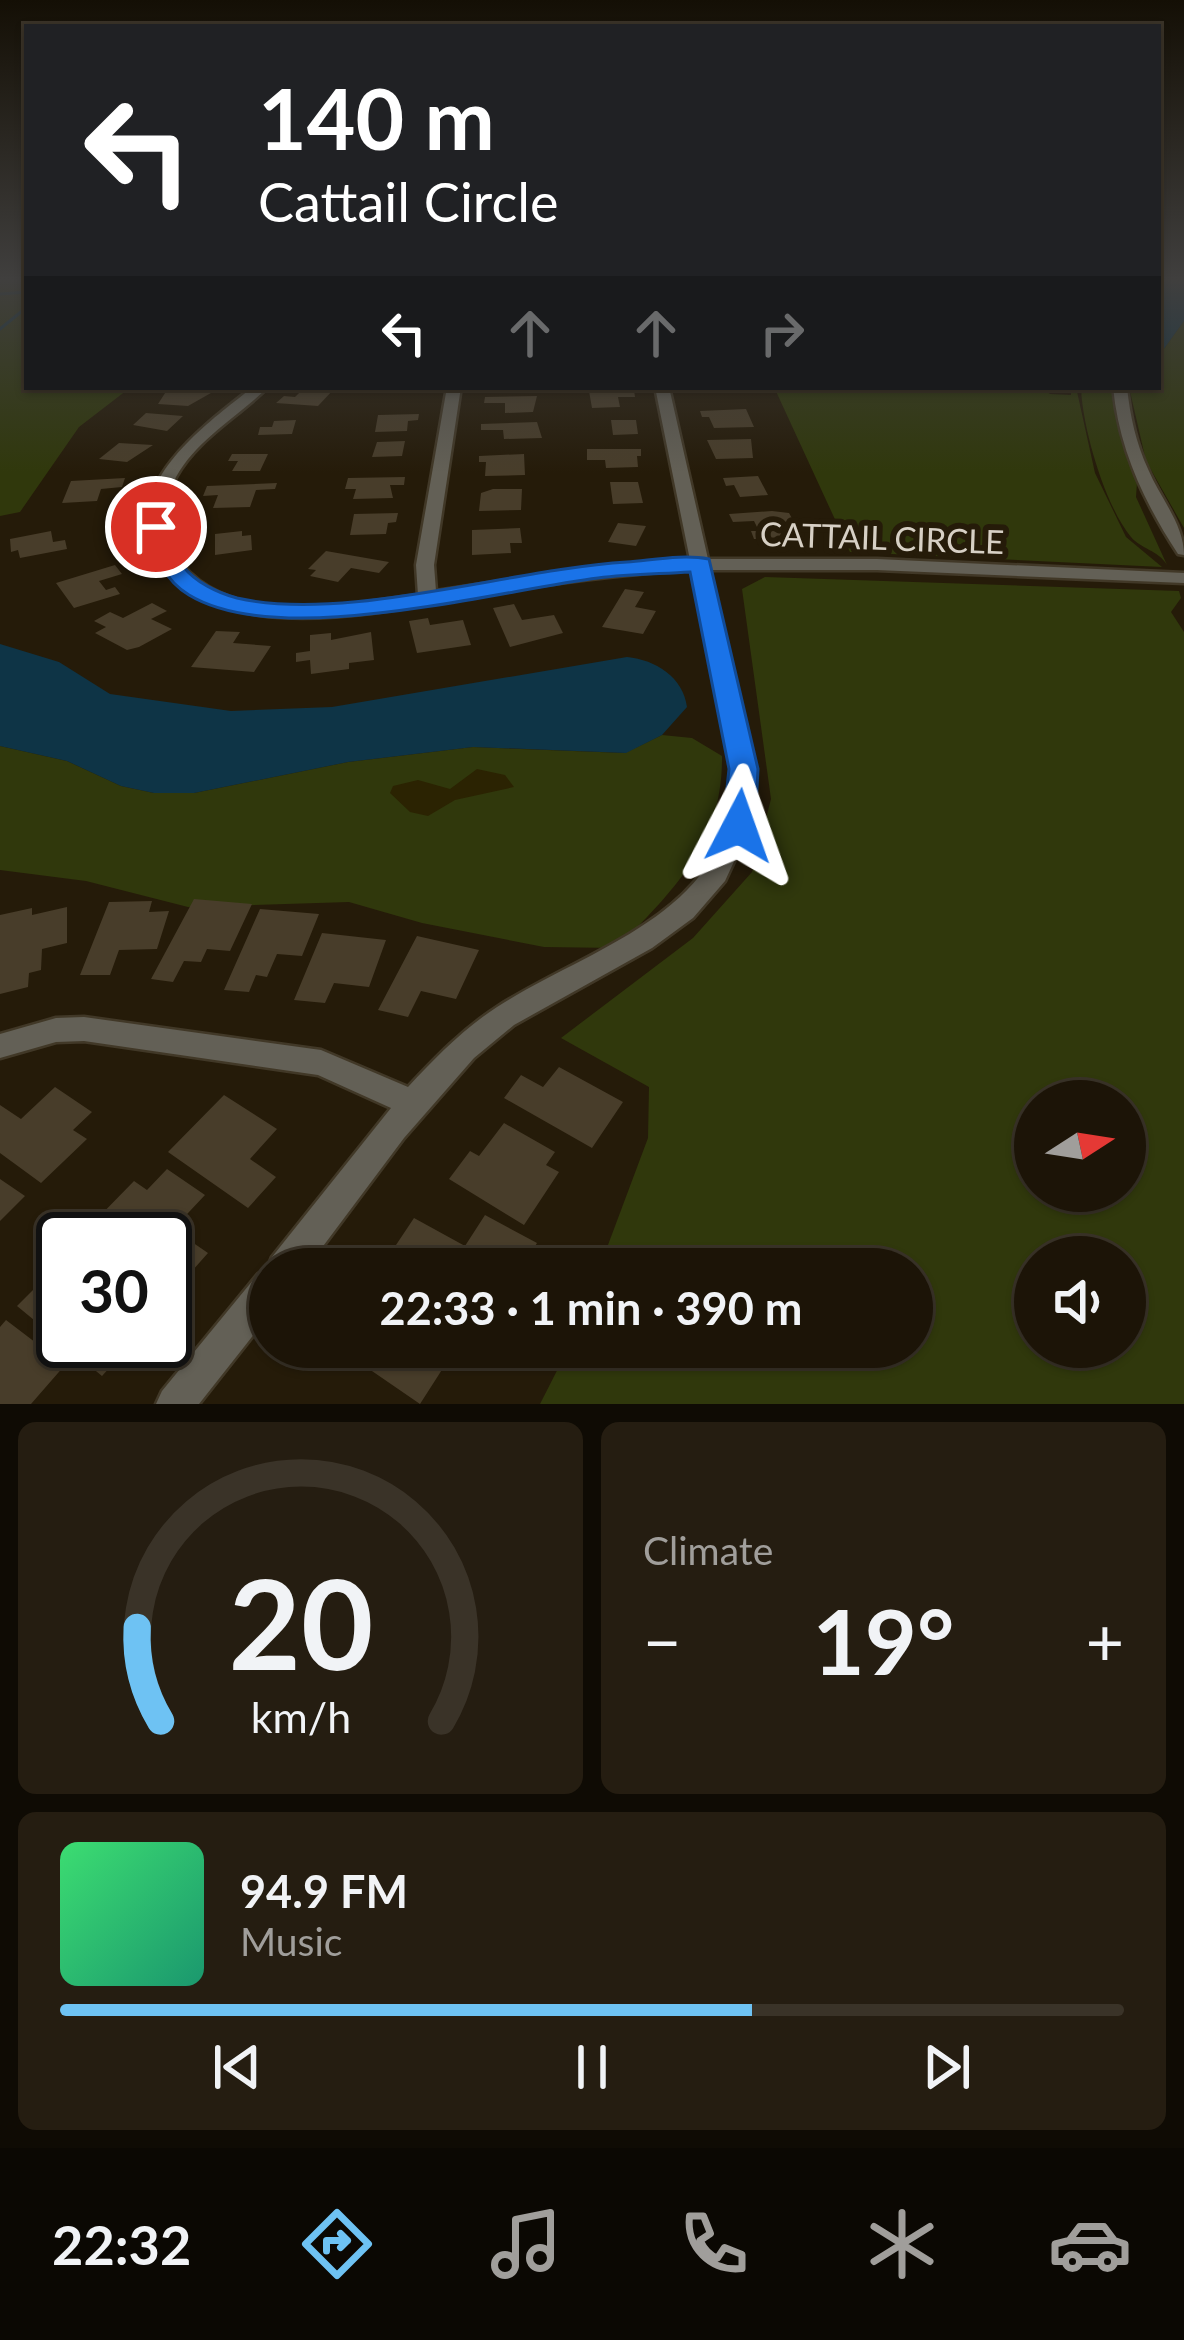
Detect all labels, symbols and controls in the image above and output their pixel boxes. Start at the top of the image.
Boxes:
text: 140 m [258,67,495,168]
icon: left [60,72,216,228]
text: Cattail Circle [258,169,558,234]
icon: left [371,300,437,366]
icon: ahead [497,300,563,366]
icon: ahead [623,300,689,366]
icon: right [749,300,815,366]
pin [105,476,207,578]
icon: arrive [123,494,189,560]
street label: CATTAIL CIRCLE [759,513,1005,561]
position arrow [676,763,802,889]
north arrow [1014,1080,1146,1212]
map controls [1014,1080,1146,1368]
speed limit sign: 30 [36,1212,192,1368]
button: sound [1014,1236,1146,1368]
text: 22:33 · 1 min · 390 m [380,1281,802,1335]
text: Climate [643,1527,773,1573]
text: 20 [228,1547,373,1697]
text: 19° [813,1586,954,1694]
text: − [643,1601,681,1680]
text: + [1086,1601,1124,1680]
text: km/h [250,1691,351,1742]
text: 94.9 FM [240,1864,408,1918]
text: Music [240,1918,342,1964]
icon: previous [204,2034,270,2100]
icon: pause [559,2034,625,2100]
icon: next [914,2034,980,2100]
icon: directions [295,2202,379,2286]
icon: music [484,2202,568,2286]
icon: phone [672,2202,756,2286]
icon: climate [860,2202,944,2286]
icon: car [1048,2202,1132,2286]
text: 22:32 [52,2212,191,2277]

